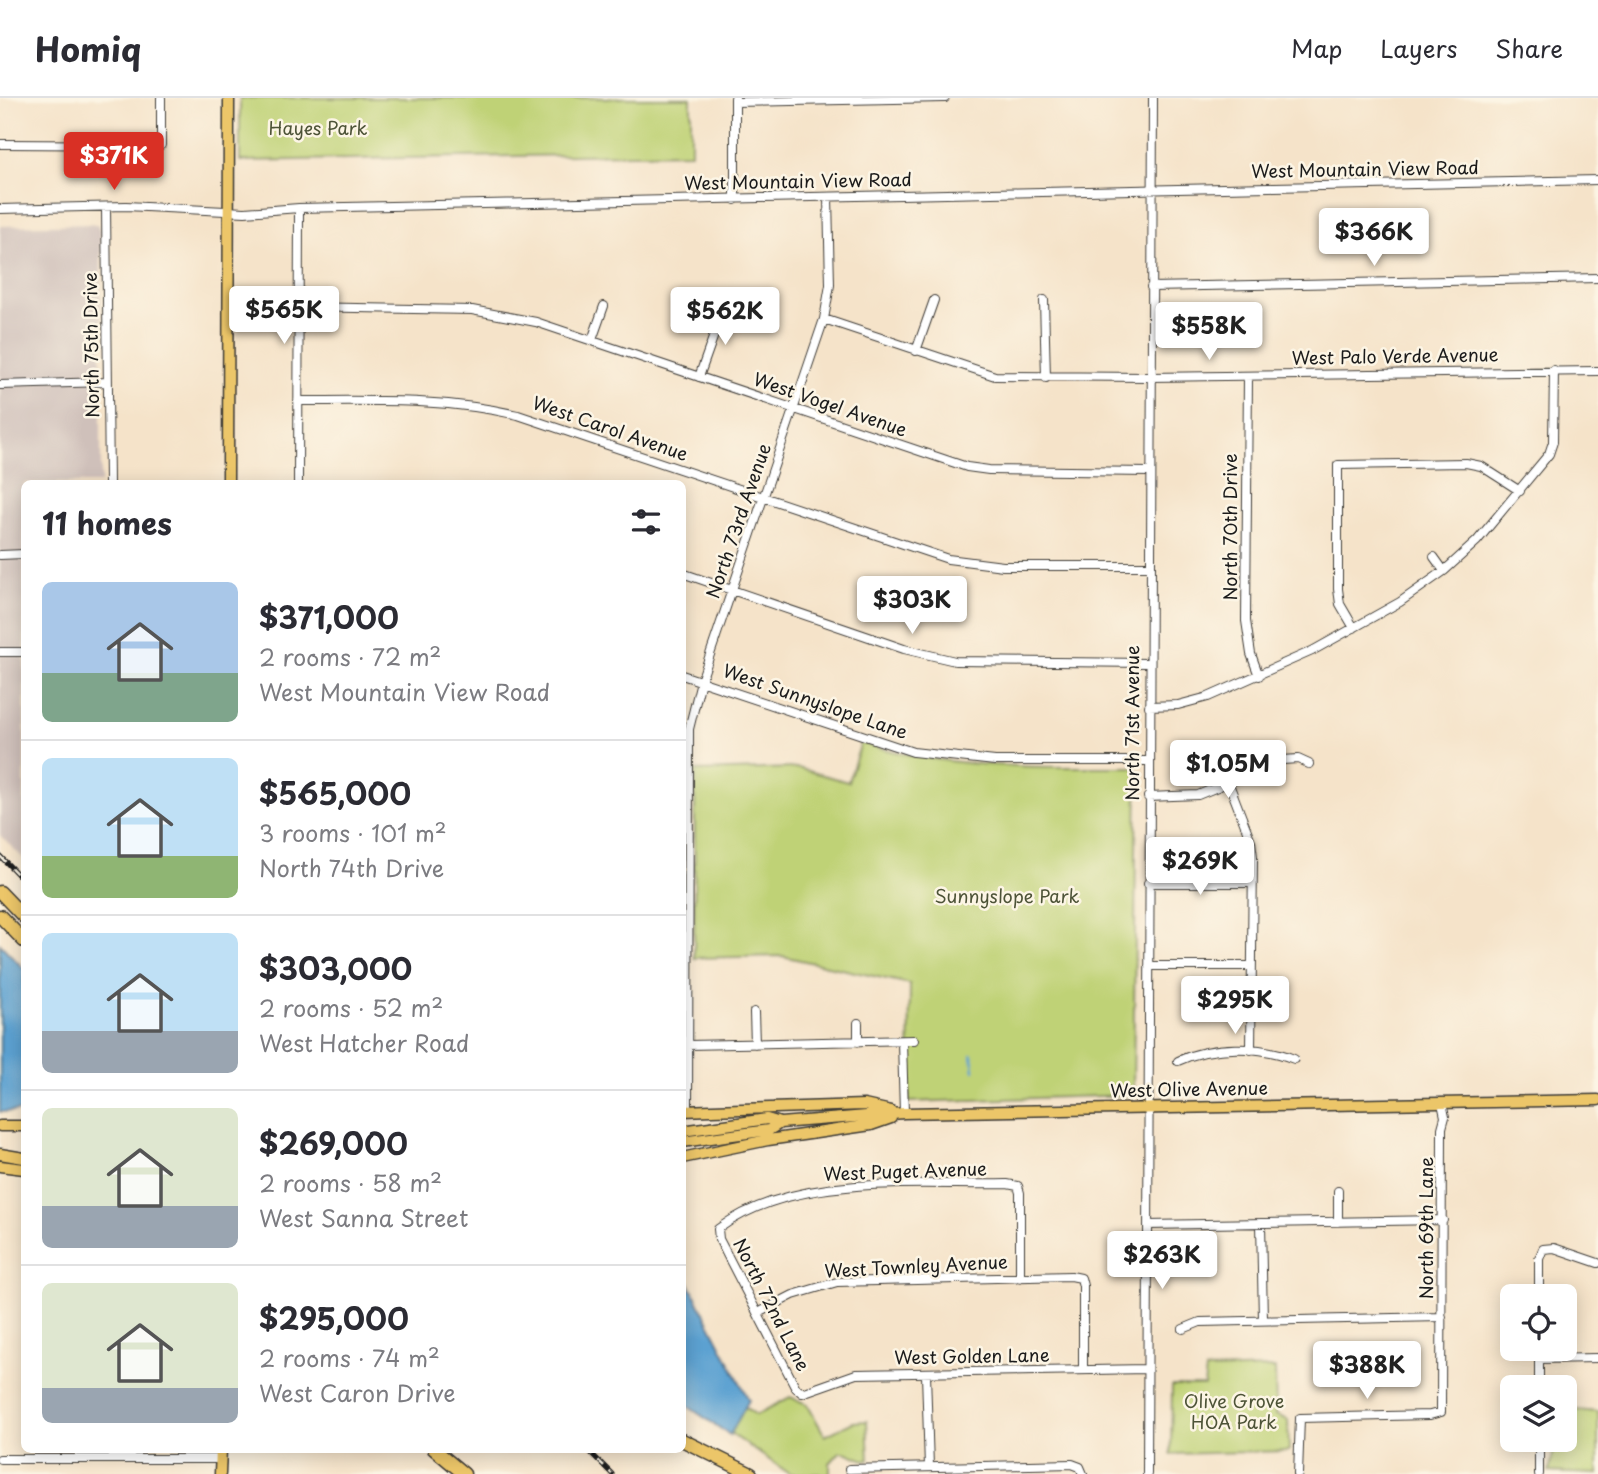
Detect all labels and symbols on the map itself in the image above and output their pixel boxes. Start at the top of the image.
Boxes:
park label: Hayes Park [268,114,368,141]
pin: $371K [65,132,163,192]
street label: West Mountain View Road [1251,153,1479,184]
street label: West Mountain View Road [684,165,912,196]
pin: $366K [1325,208,1423,268]
street label: North 75th Drive [76,272,105,418]
pin: $565K [235,286,333,346]
pin: $562K [676,288,774,347]
pin: $558K [1160,302,1258,362]
street label: West Palo Verde Avenue [1291,340,1499,371]
street label: West Vogel Avenue [750,365,911,443]
street label: West Carol Avenue [529,388,692,467]
street label: North 73rd Avenue [698,439,777,602]
street label: North 70th Drive [1216,454,1243,600]
pin: $303K [863,576,961,636]
street label: North 71st Avenue [1118,645,1145,801]
street label: West Sunnyslope Lane [719,656,912,745]
pin: $1.05M [1171,740,1285,800]
pin: $269K [1151,838,1249,897]
park label: Sunnyslope Park [935,882,1080,909]
pin: $295K [1186,976,1284,1036]
street label: West Olive Avenue [1110,1074,1268,1103]
street label: West Puget Avenue [823,1154,987,1187]
street label: North 69th Lane [1412,1157,1439,1299]
pin: $263K [1113,1232,1211,1291]
street label: North 72nd Lane [727,1233,818,1375]
street label: West Townley Avenue [824,1247,1008,1284]
street label: West Golden Lane [894,1341,1050,1370]
pin: $388K [1318,1342,1416,1401]
park label: Olive Grove HOA Park [1184,1387,1284,1435]

